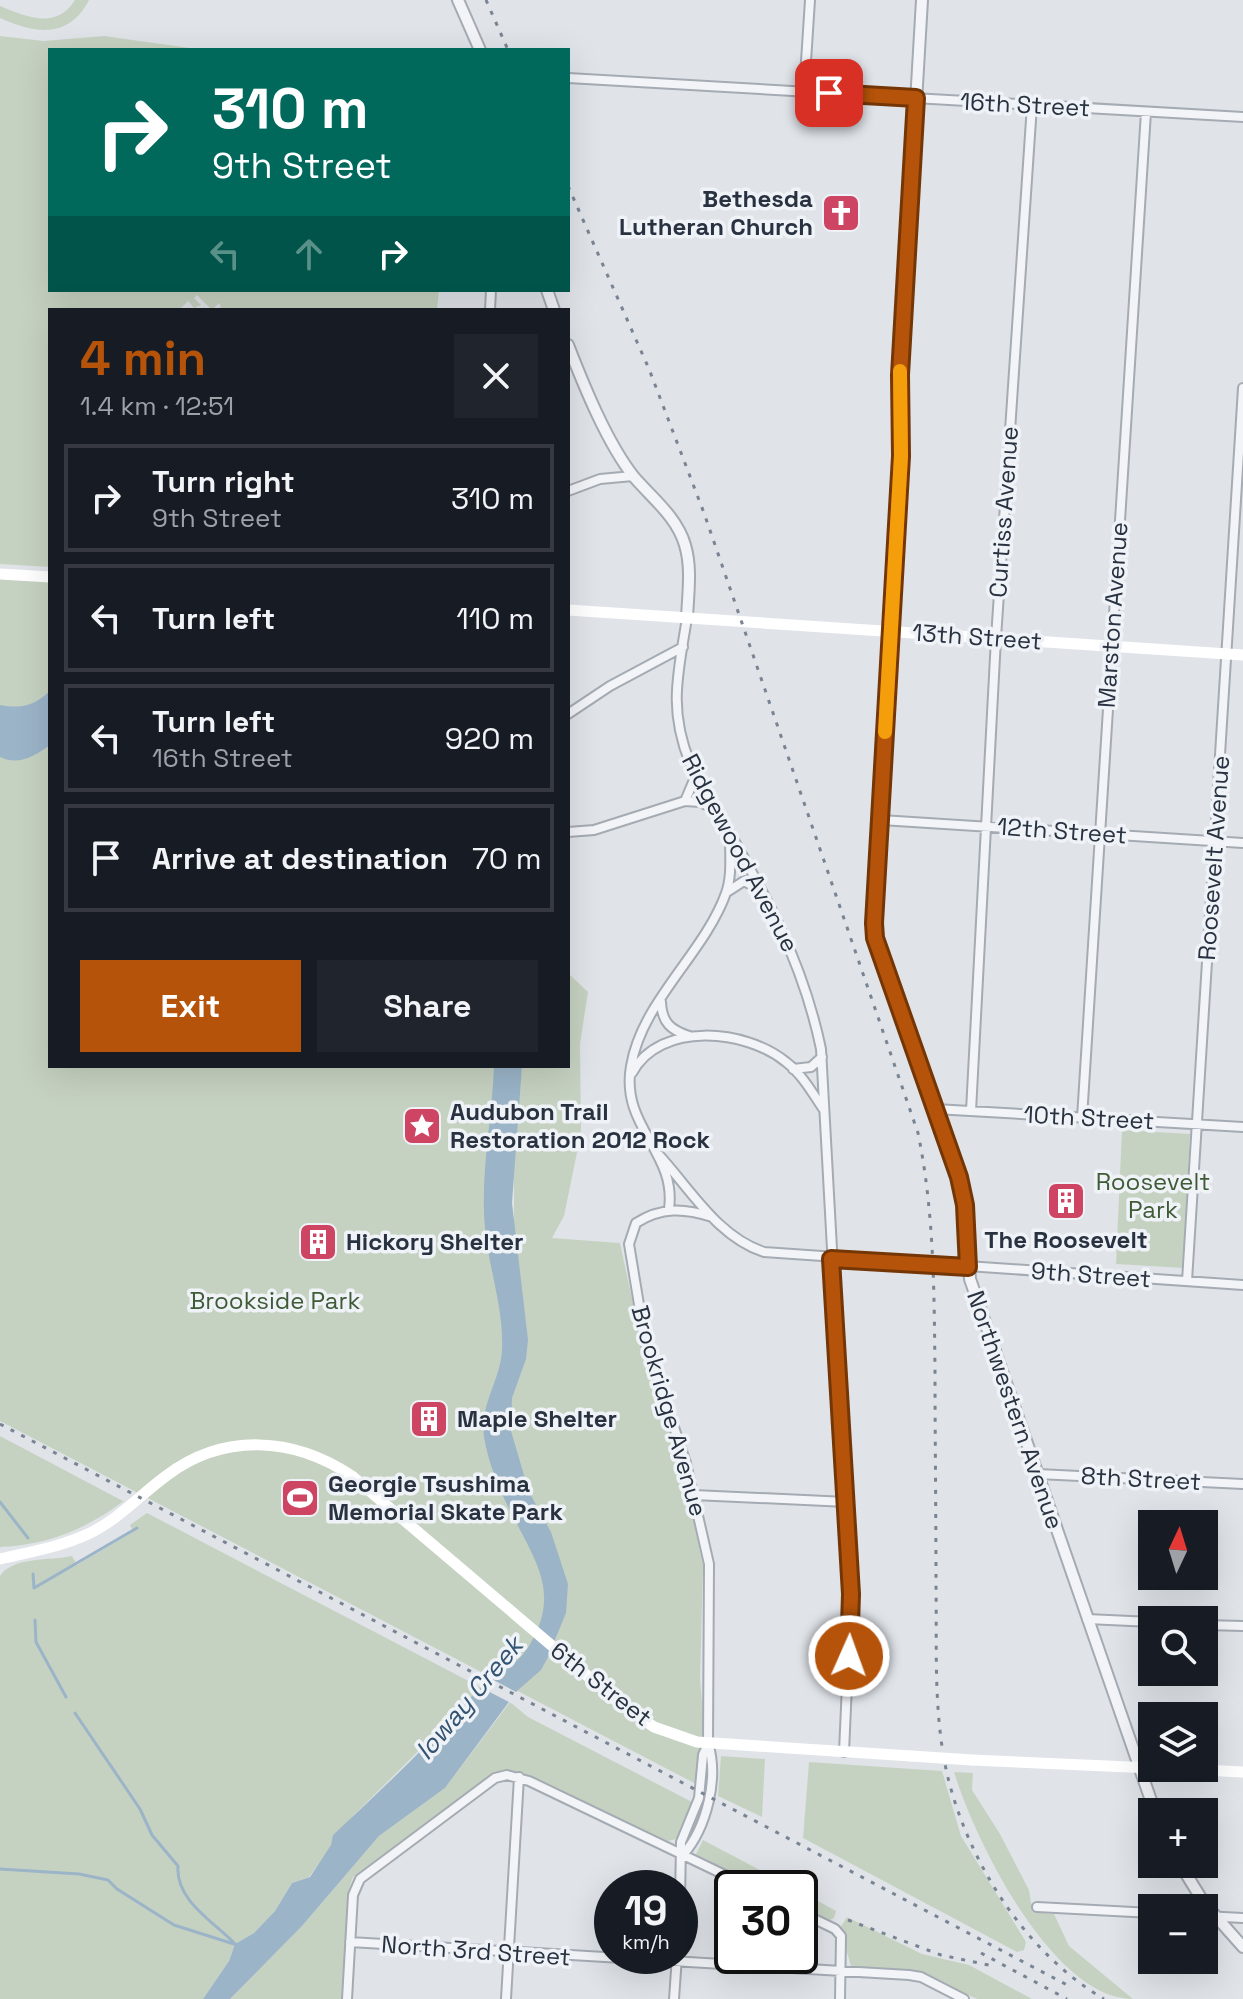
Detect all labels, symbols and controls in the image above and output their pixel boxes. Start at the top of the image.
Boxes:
pin [795,59,863,127]
icon: arrive [807,71,851,115]
text: 310 m [212,73,369,144]
icon: right [80,80,184,184]
street label: 16th Street [959,86,1091,123]
text: 9th Street [212,143,392,189]
place label: Bethesda Lutheran Church [619,183,813,242]
church icon: Bethesda Lutheran Church [820,192,862,234]
icon: left [203,232,247,276]
icon: ahead [287,232,331,276]
icon: right [371,232,415,276]
text: 4 min [80,328,206,389]
button: close [454,334,538,418]
text: 1.4 km · 12:51 [80,389,234,423]
street label: Curtiss Avenue [982,425,1025,599]
text: Turn right [152,462,295,501]
icon: right [84,476,128,520]
text: 310 m [451,479,534,518]
text: 9th Street [152,501,282,535]
street label: Marston Avenue [1091,521,1134,709]
icon: left [84,596,128,640]
text: Turn left [152,599,275,638]
text: 110 m [456,599,534,638]
street label: 13th Street [911,617,1043,656]
text: Turn left [152,702,275,741]
icon: left [84,716,128,760]
text: 920 m [445,719,534,758]
text: 16th Street [152,741,293,775]
street label: Ridgewood Avenue [675,748,806,957]
street label: Roosevelt Avenue [1191,754,1236,961]
street label: 12th Street [996,811,1128,850]
icon: arrive [84,836,128,880]
text: Arrive at destination [152,839,448,878]
text: 70 m [472,839,541,878]
button: Exit [80,960,301,1052]
button: Share [317,960,538,1052]
place label: Audubon Trail Restoration 2012 Rock [450,1096,711,1155]
street label: 10th Street [1023,1099,1155,1136]
place icon: Audubon Trail Restoration 2012 Rock [401,1105,443,1147]
park label: Roosevelt Park [1096,1166,1210,1225]
building icon: The Roosevelt [1045,1180,1087,1222]
building icon: Hickory Shelter [297,1221,339,1263]
place label: The Roosevelt [984,1224,1148,1255]
place label: Hickory Shelter [346,1226,524,1257]
street label: 9th Street [1030,1255,1152,1294]
park label: Brookside Park [189,1285,361,1316]
street label: Northwestern Avenue [960,1286,1071,1533]
street label: Brookridge Avenue [625,1302,714,1520]
building icon: Maple Shelter [408,1398,450,1440]
place label: Maple Shelter [457,1403,617,1434]
street label: 8th Street [1080,1460,1202,1497]
place label: Georgie Tsushima Memorial Skate Park [328,1468,563,1527]
sports icon: Georgie Tsushima Memorial Skate Park [279,1477,321,1519]
north arrow [1138,1510,1218,1590]
map controls [1138,1510,1218,1974]
button: search [1138,1606,1218,1686]
position arrow [807,1614,891,1698]
water label: Ioway Creek [408,1627,532,1767]
street label: 6th Street [545,1634,658,1733]
button: layers [1138,1702,1218,1782]
button: + [1138,1798,1218,1878]
speed limit sign: 30 [714,1870,818,1974]
text: 19 [625,1886,667,1937]
button: − [1138,1894,1218,1974]
street label: North 3rd Street [380,1928,572,1973]
text: km/h [622,1929,670,1955]

